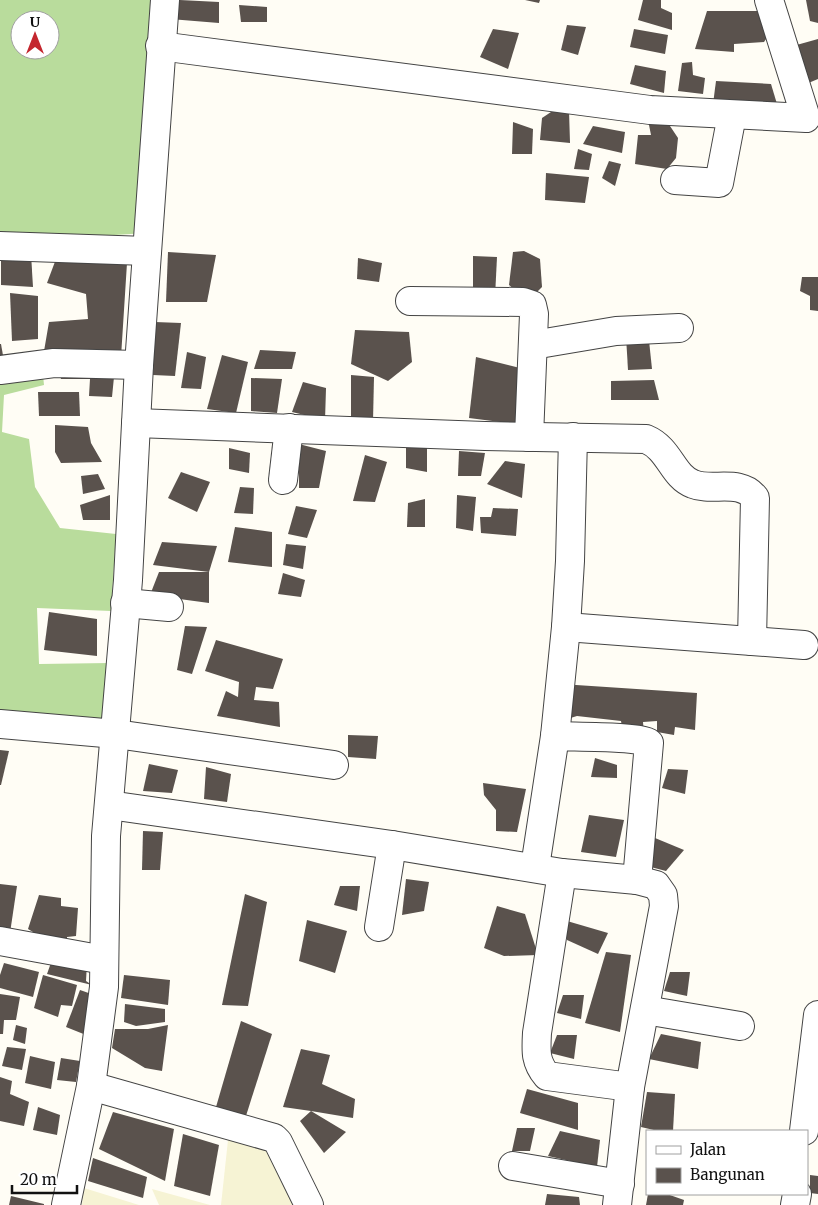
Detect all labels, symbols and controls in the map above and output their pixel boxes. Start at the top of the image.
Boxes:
north arrow [10,10,60,60]
text: U [30,13,41,31]
legend [646,1130,808,1195]
text: Jalan [689,1140,726,1159]
scale bar [12,1162,78,1194]
text: Bangunan [690,1165,765,1184]
text: 20 m [20,1170,57,1189]

